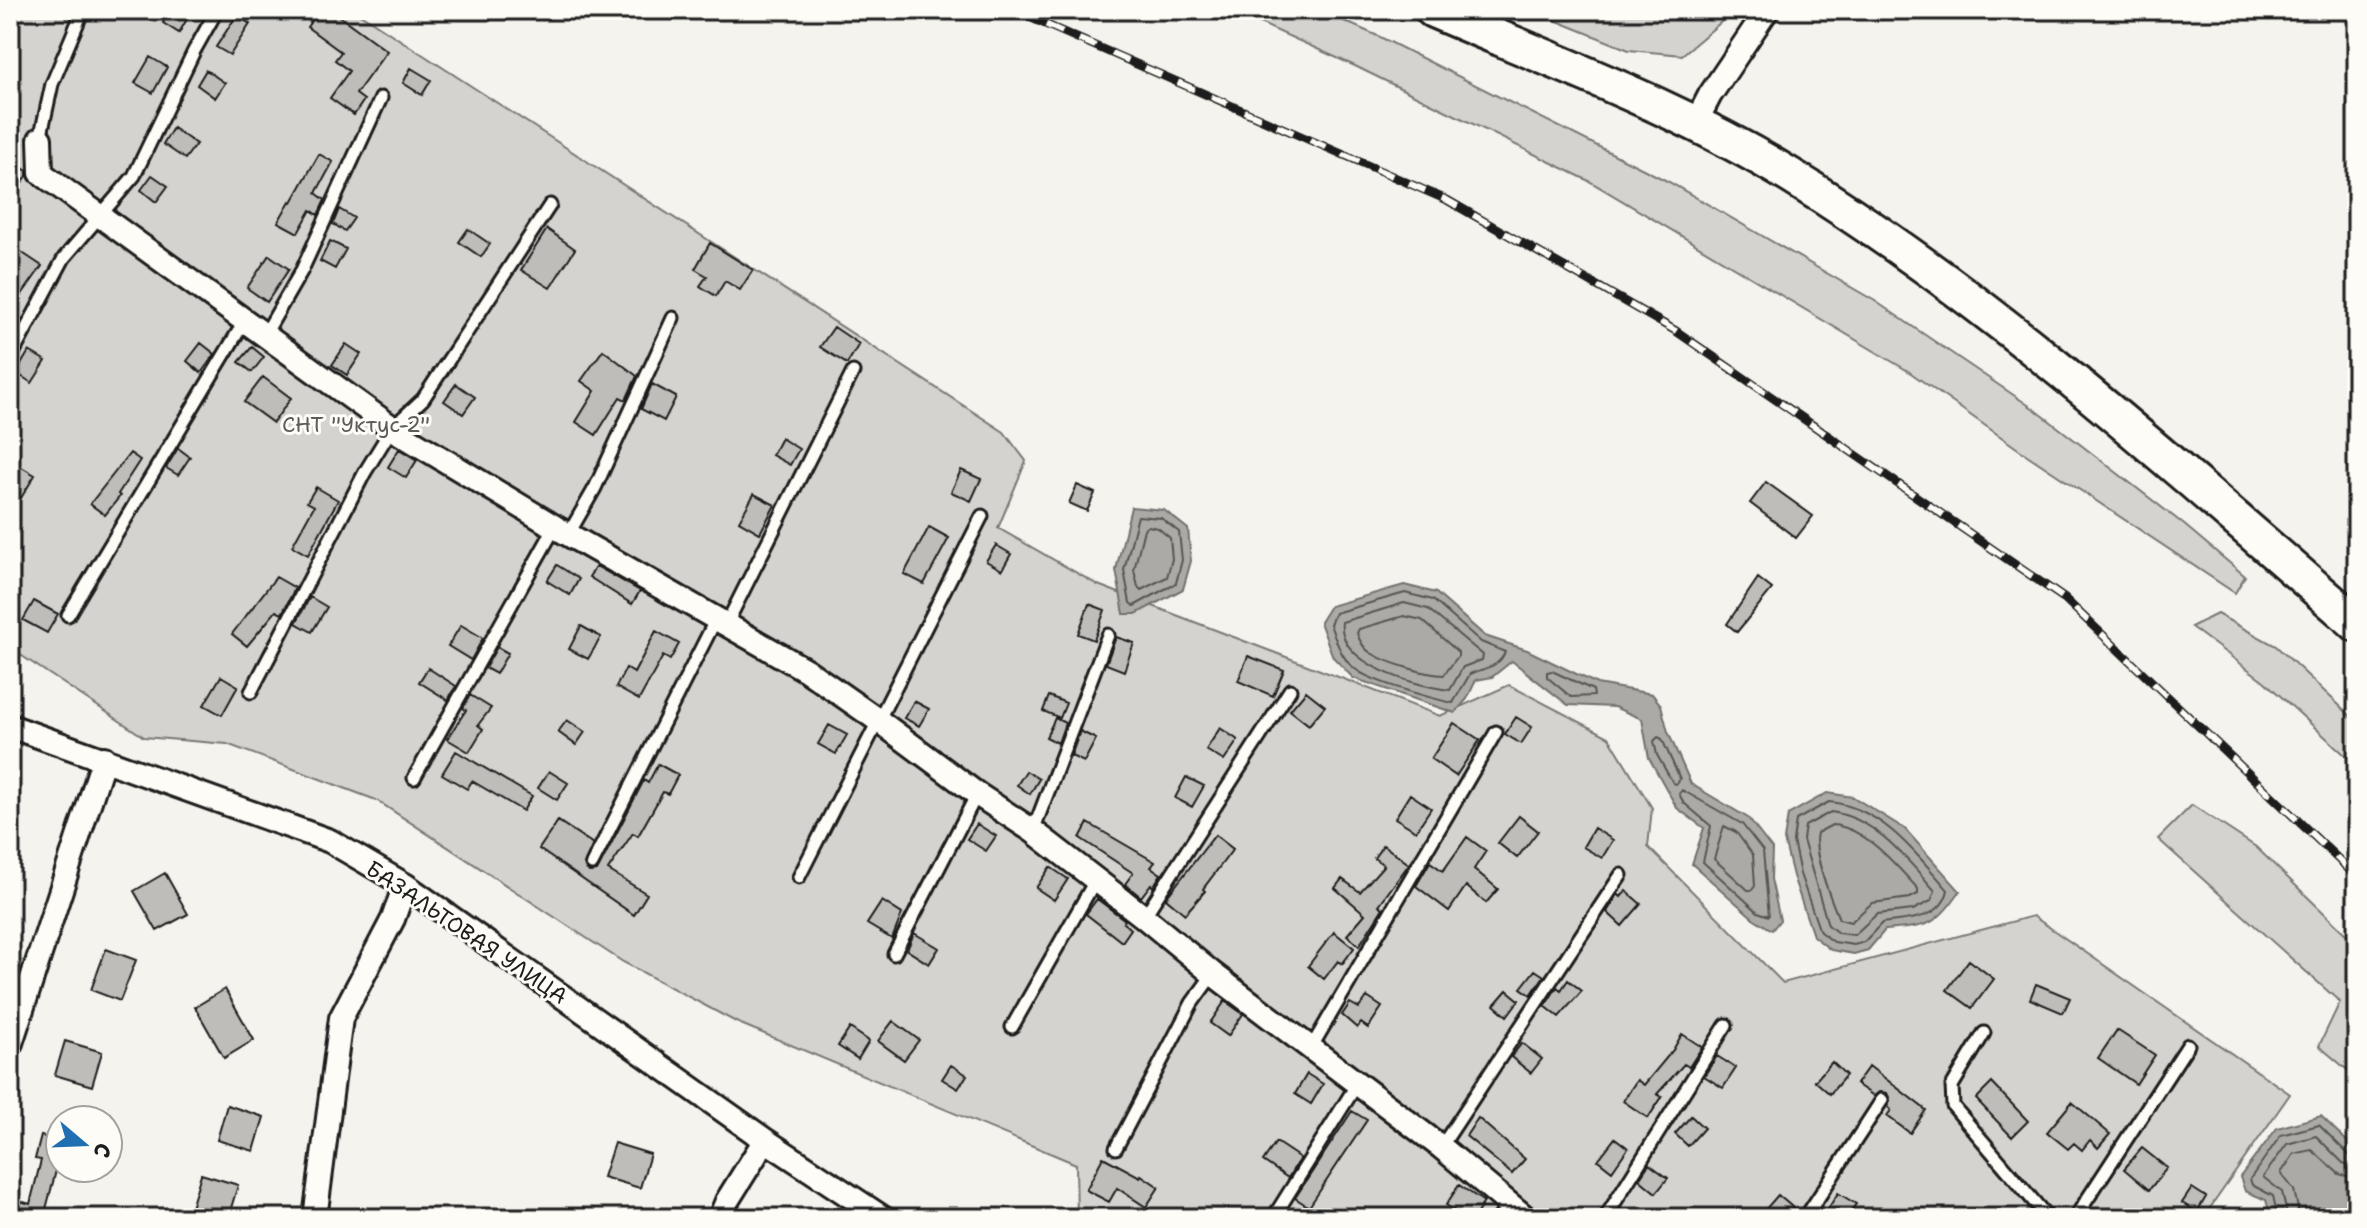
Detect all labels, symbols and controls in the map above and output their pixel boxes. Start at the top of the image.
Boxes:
park label: СНТ "Уктус-2" [282,410,430,439]
street label: БАЗАЛЬТОВАЯ УЛИЦА [360,854,573,1011]
north arrow [44,1104,124,1184]
text: С [87,1139,118,1161]

